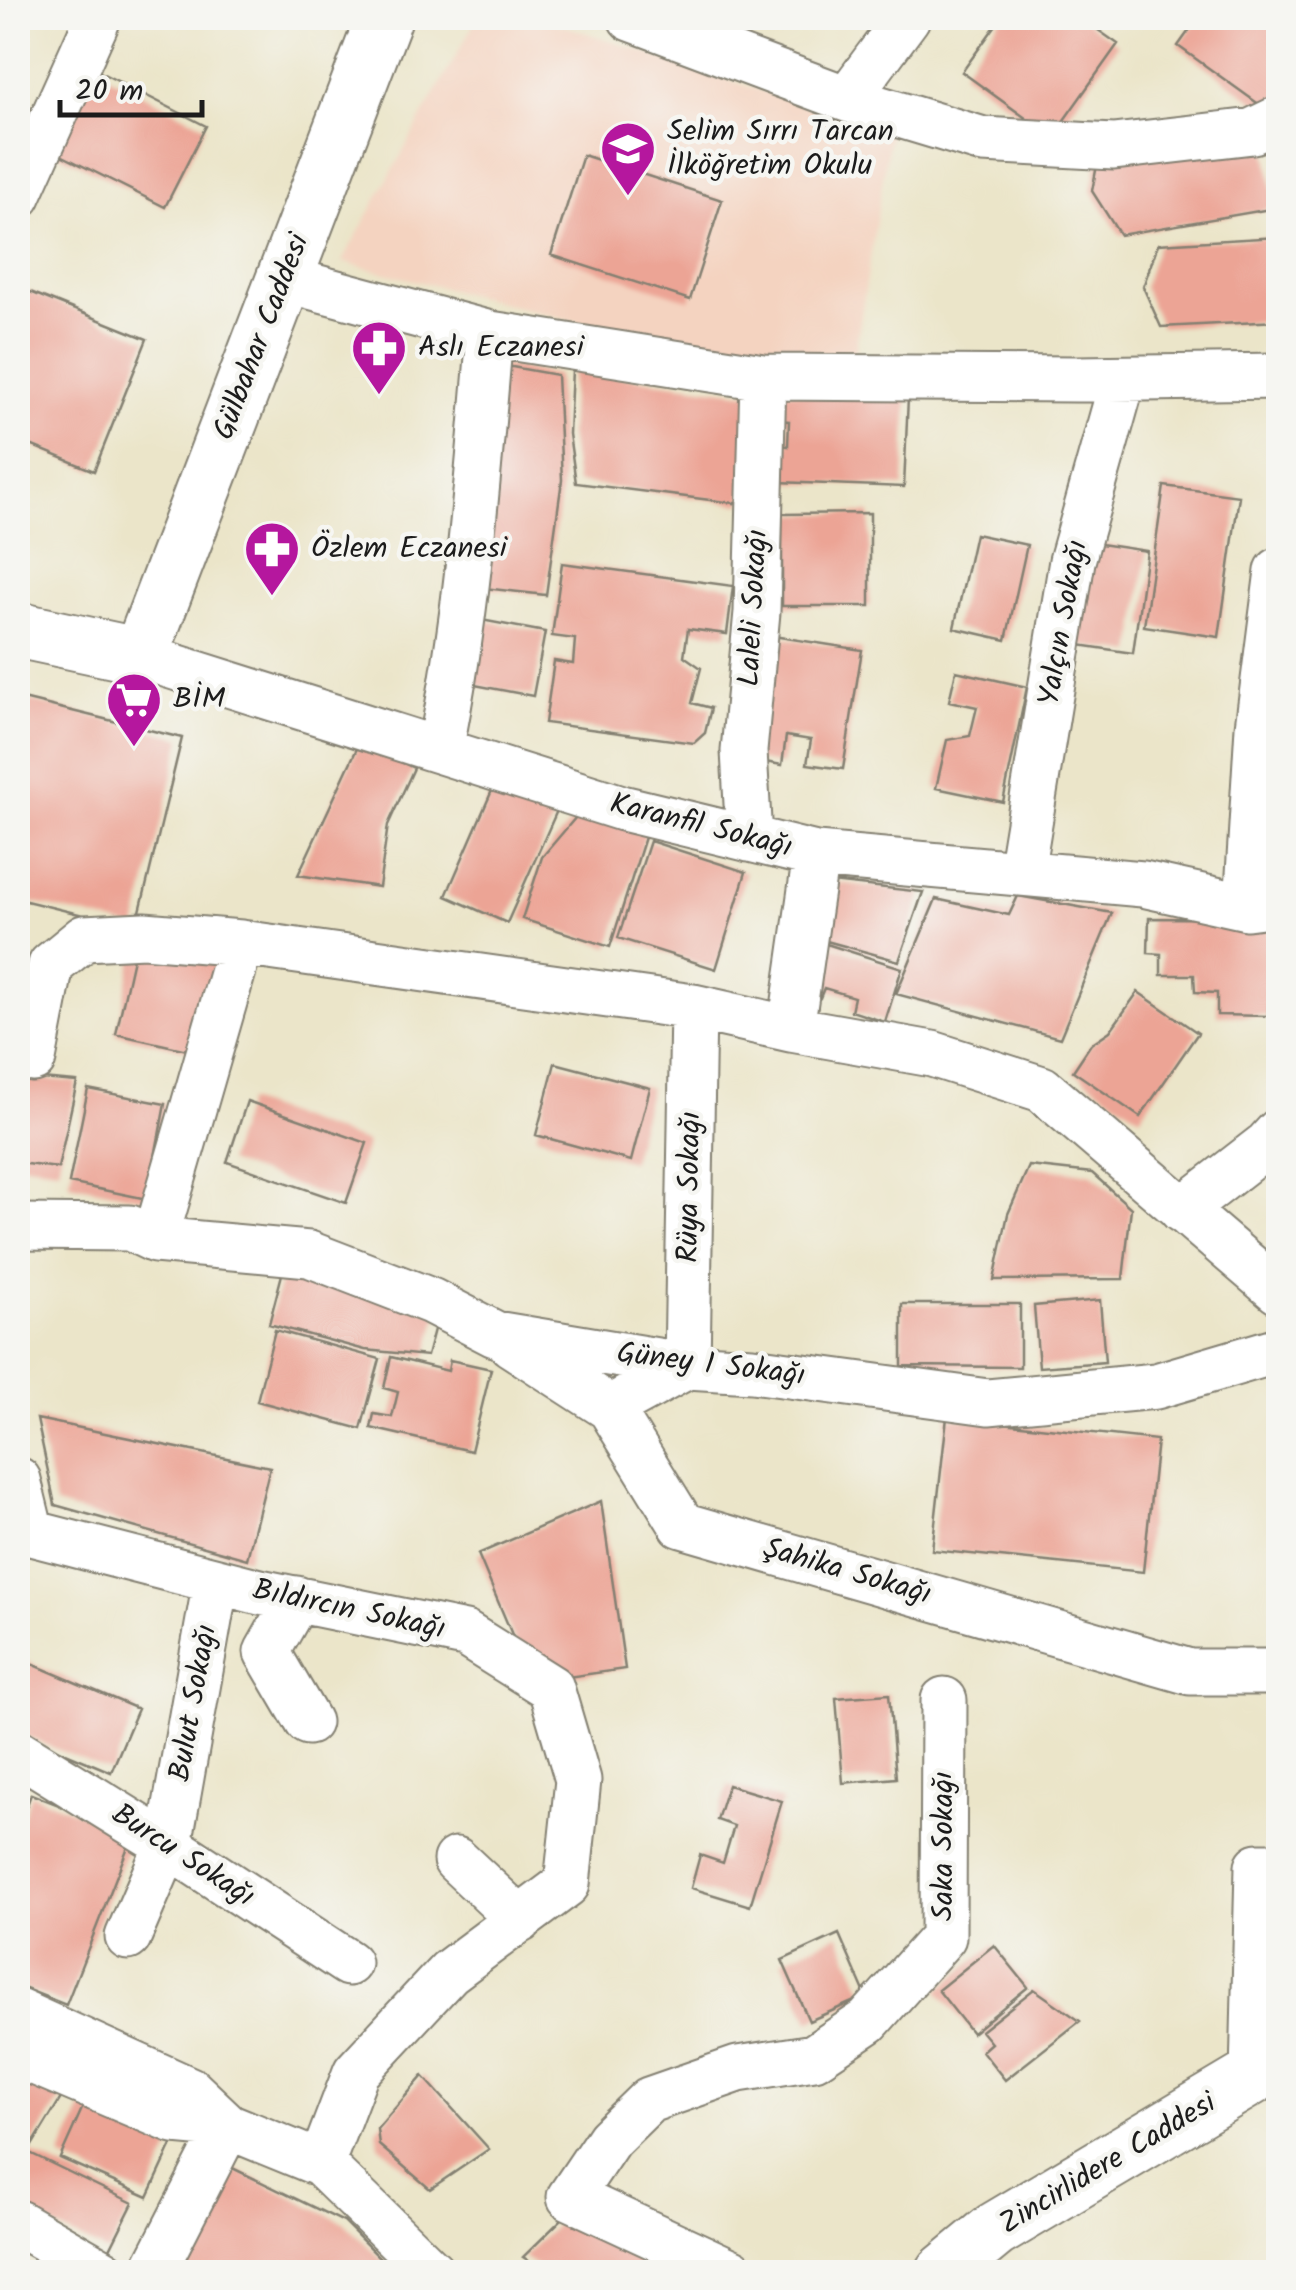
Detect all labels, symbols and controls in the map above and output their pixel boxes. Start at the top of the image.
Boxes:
scale bar [60,55,202,117]
text: 20 m [75,68,143,116]
place label: Selim Sırrı Tarcan İlköğretim Okulu [667,108,894,190]
school or university icon: Selim Sırrı Tarcan İlköğretim Okulu [598,119,658,198]
street label: Gülbahar Caddesi [201,225,324,447]
pharmacy icon: Aslı Eczanesi [349,318,409,397]
place label: Aslı Eczanesi [418,324,586,372]
pharmacy icon: Özlem Eczanesi [242,519,302,598]
place label: Özlem Eczanesi [311,525,509,573]
street label: Laleli Sokağı [726,528,782,688]
street label: Yalçın Sokağı [1026,536,1102,710]
supermarket icon: BİM [104,670,164,749]
place label: BİM [173,676,225,724]
street label: Karanfil Sokağı [605,780,797,872]
street label: Rüya Sokağı [665,1111,715,1263]
street label: Güney 1 Sokağı [614,1330,808,1400]
street label: Şahika Sokağı [757,1525,937,1619]
street label: Bıldırcın Sokağı [248,1566,450,1654]
street label: Bulut Sokağı [157,1621,231,1785]
street label: Saka Sokağı [920,1771,968,1921]
street label: Burcu Sokağı [102,1792,264,1920]
street label: Zincirlidere Caddesi [990,2079,1227,2248]

